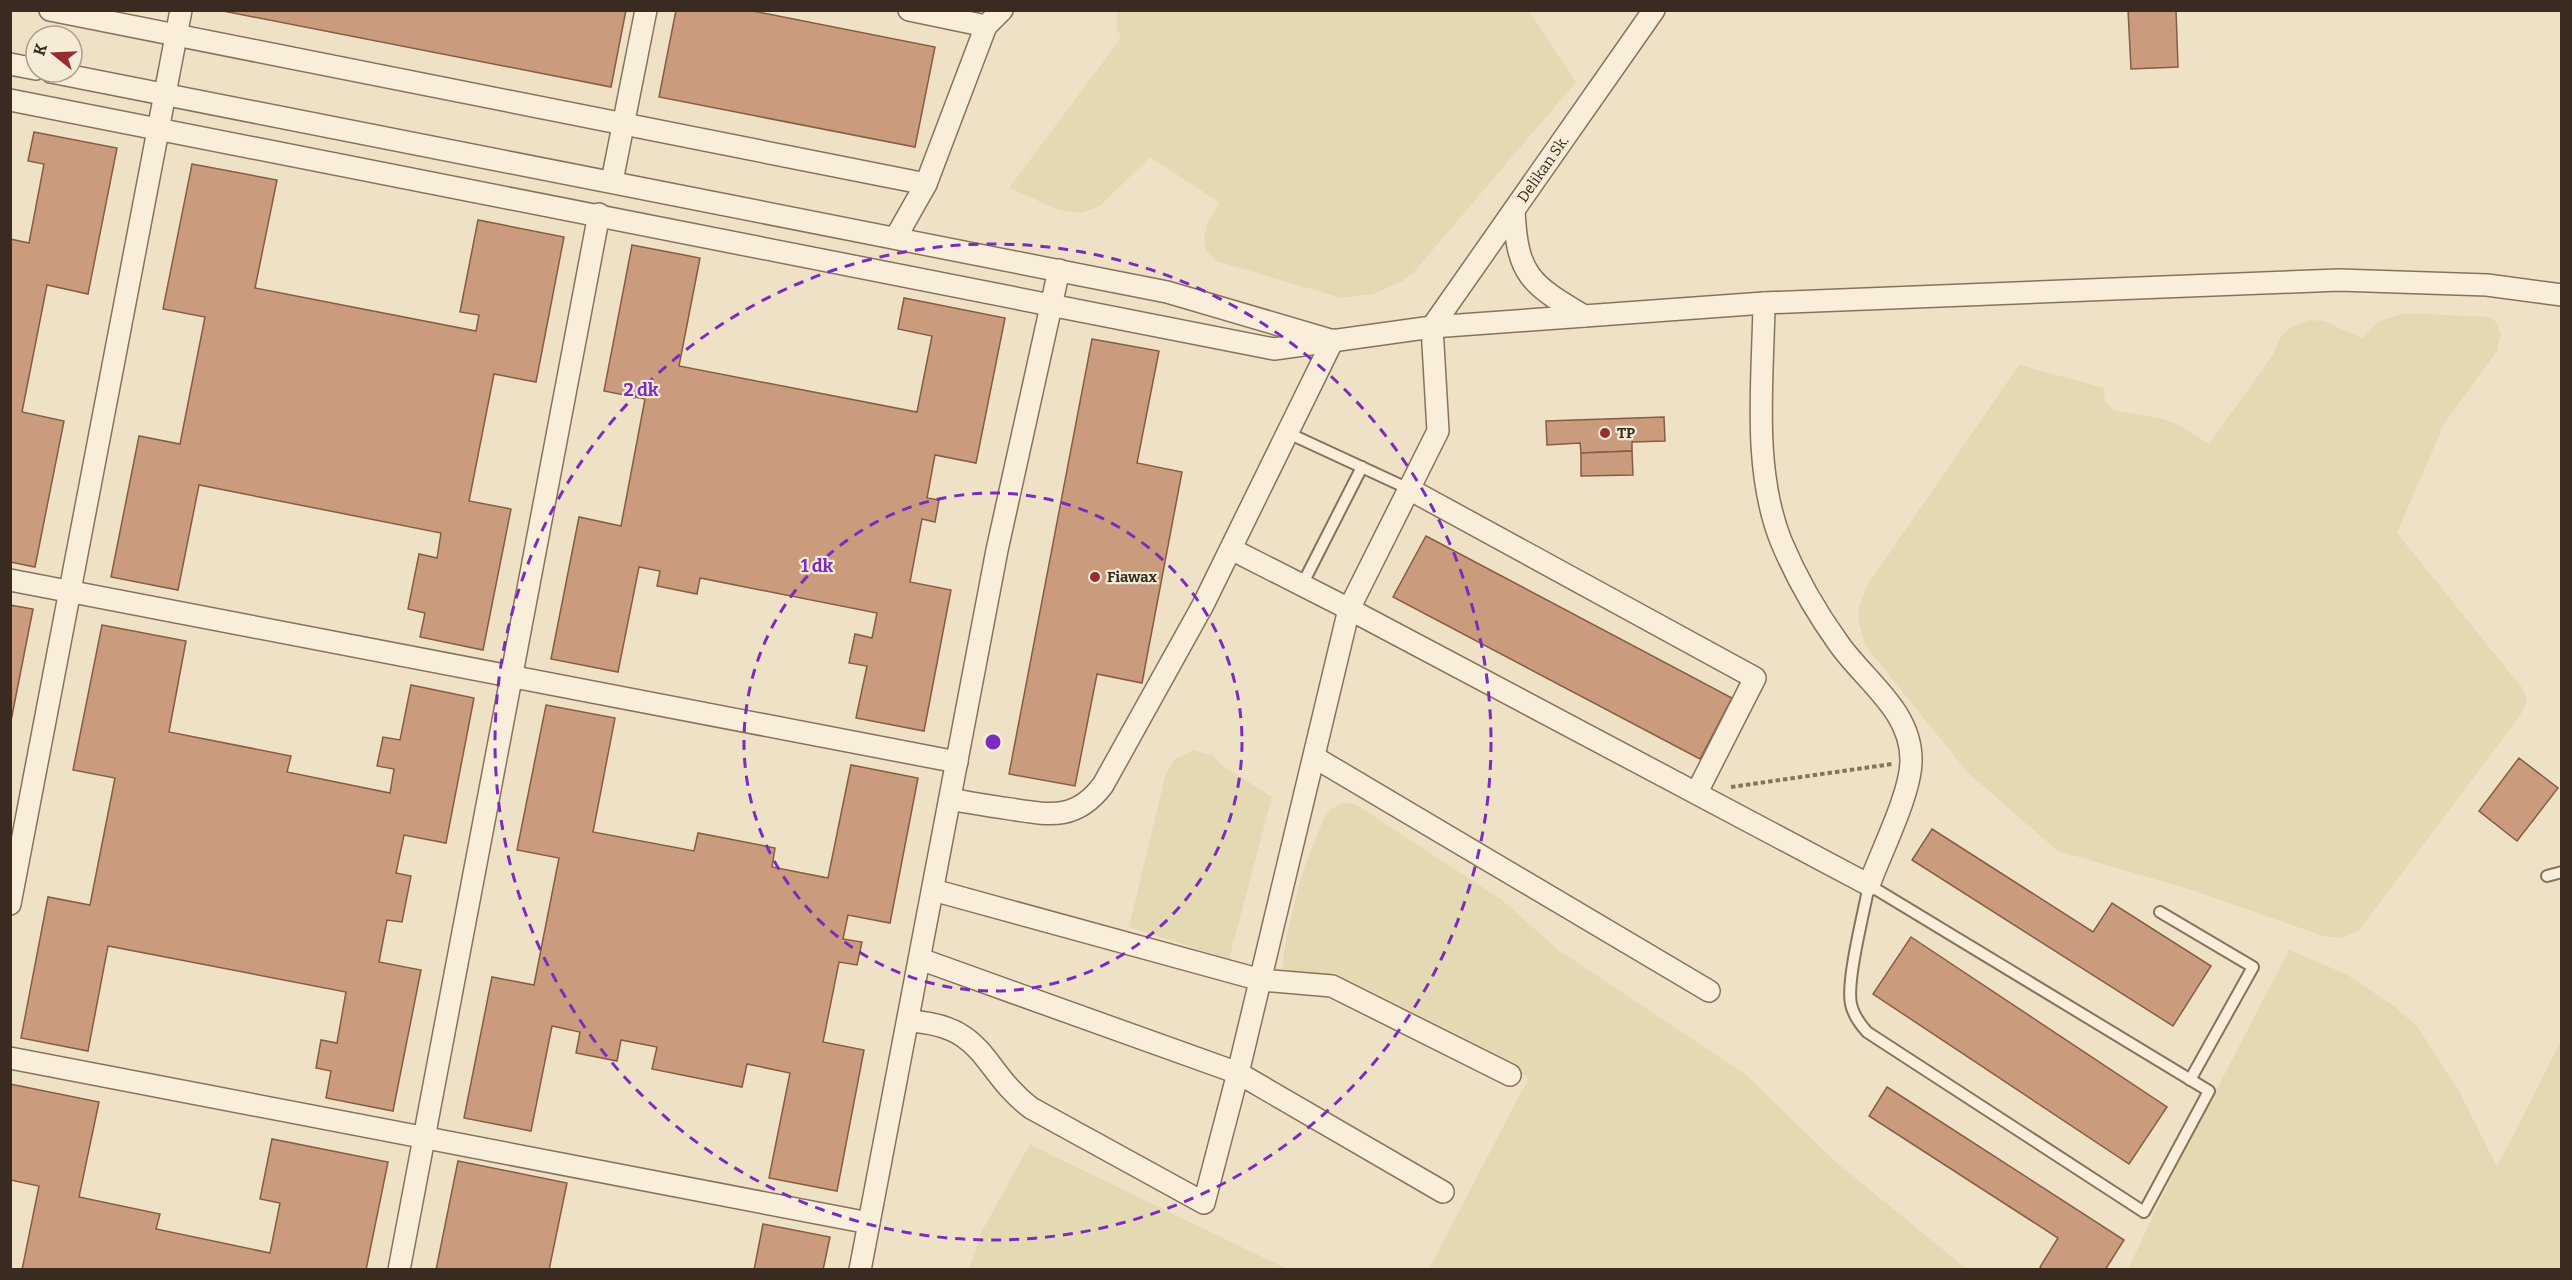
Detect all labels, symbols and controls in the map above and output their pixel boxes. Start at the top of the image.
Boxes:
north arrow [24,24,84,84]
text: K [29,41,51,58]
street label: Delikan Sk. [1514,132,1572,206]
text: 2 dk [624,379,659,401]
place label: TP [1617,424,1635,442]
marker: TP [1598,426,1612,440]
text: 1 dk [801,555,834,577]
place label: Fiawax [1107,568,1158,586]
marker: Fiawax [1088,570,1102,584]
centre of rings [983,732,1003,752]

